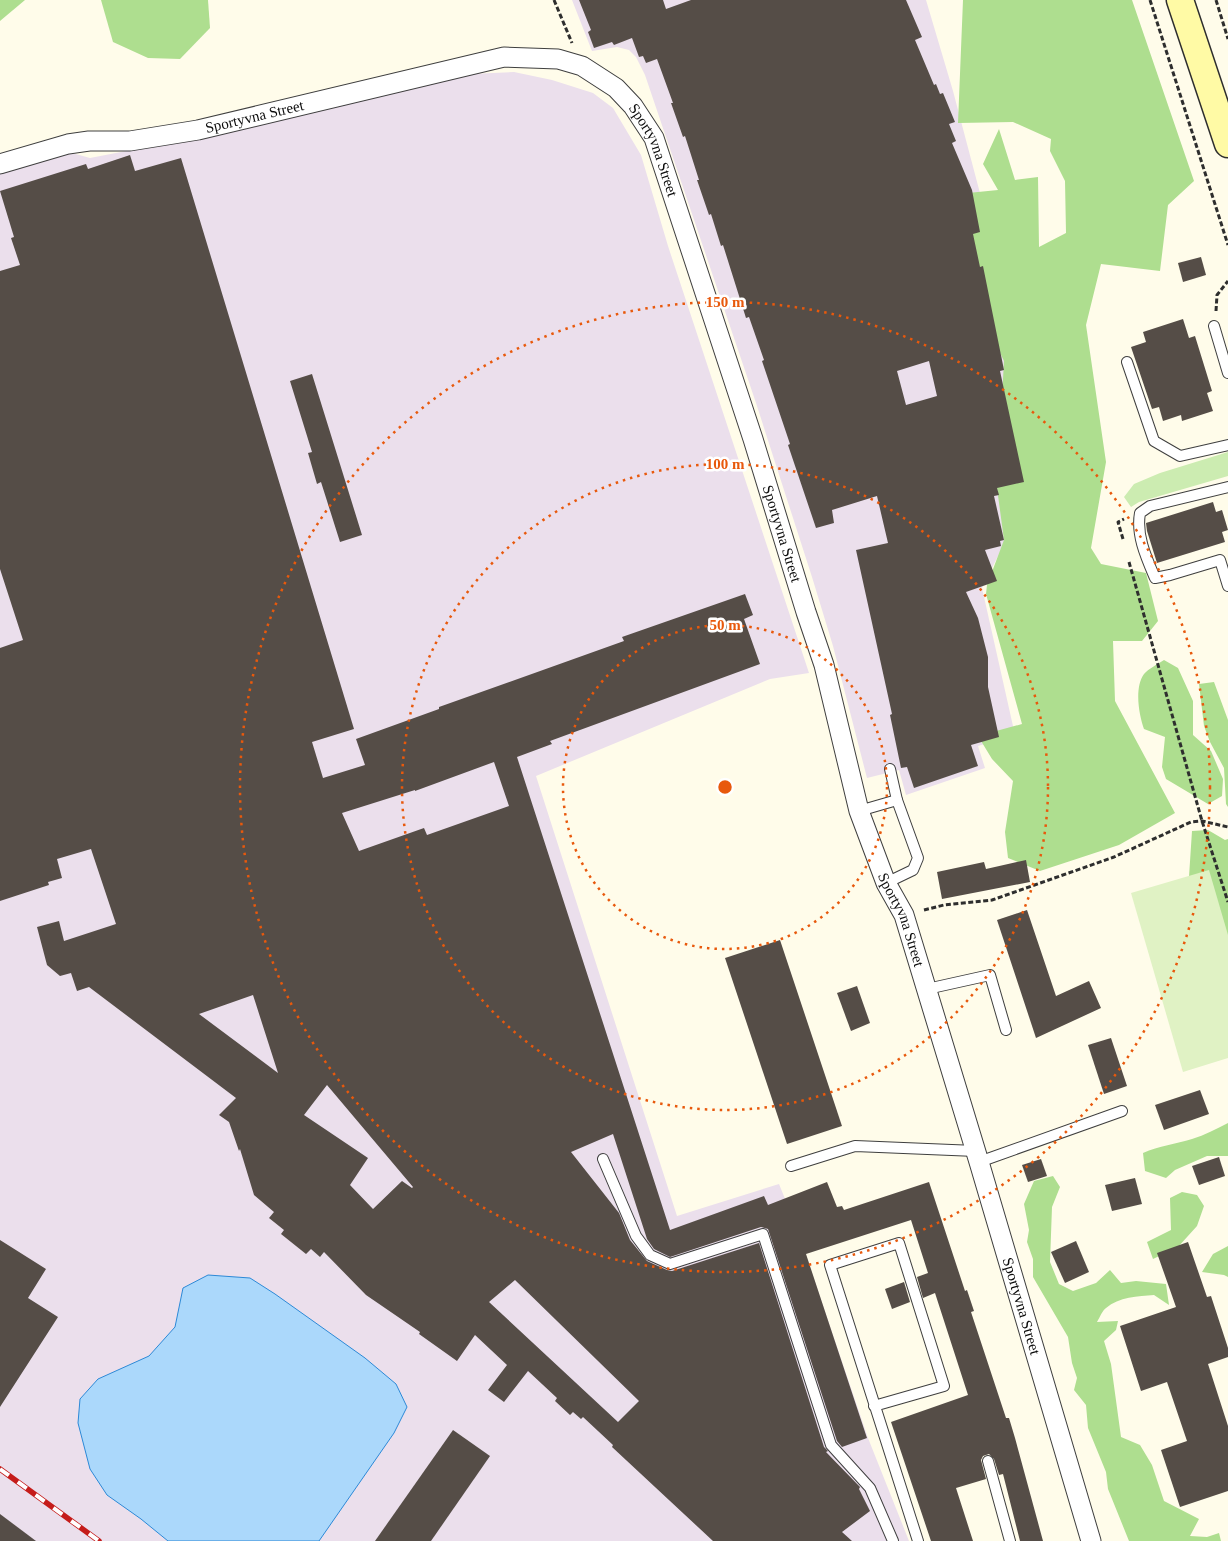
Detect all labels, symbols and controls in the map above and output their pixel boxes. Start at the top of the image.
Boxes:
street label: Sportyvna Street [204,97,306,136]
street label: Sportyvna Street [626,101,681,199]
text: 150 m [706,294,745,310]
text: 100 m [706,456,745,472]
street label: Sportyvna Street [760,483,805,585]
text: 50 m [709,617,741,633]
centre of rings [716,778,734,796]
street label: Sportyvna Street [875,871,927,969]
street label: Sportyvna Street [1000,1256,1044,1357]

